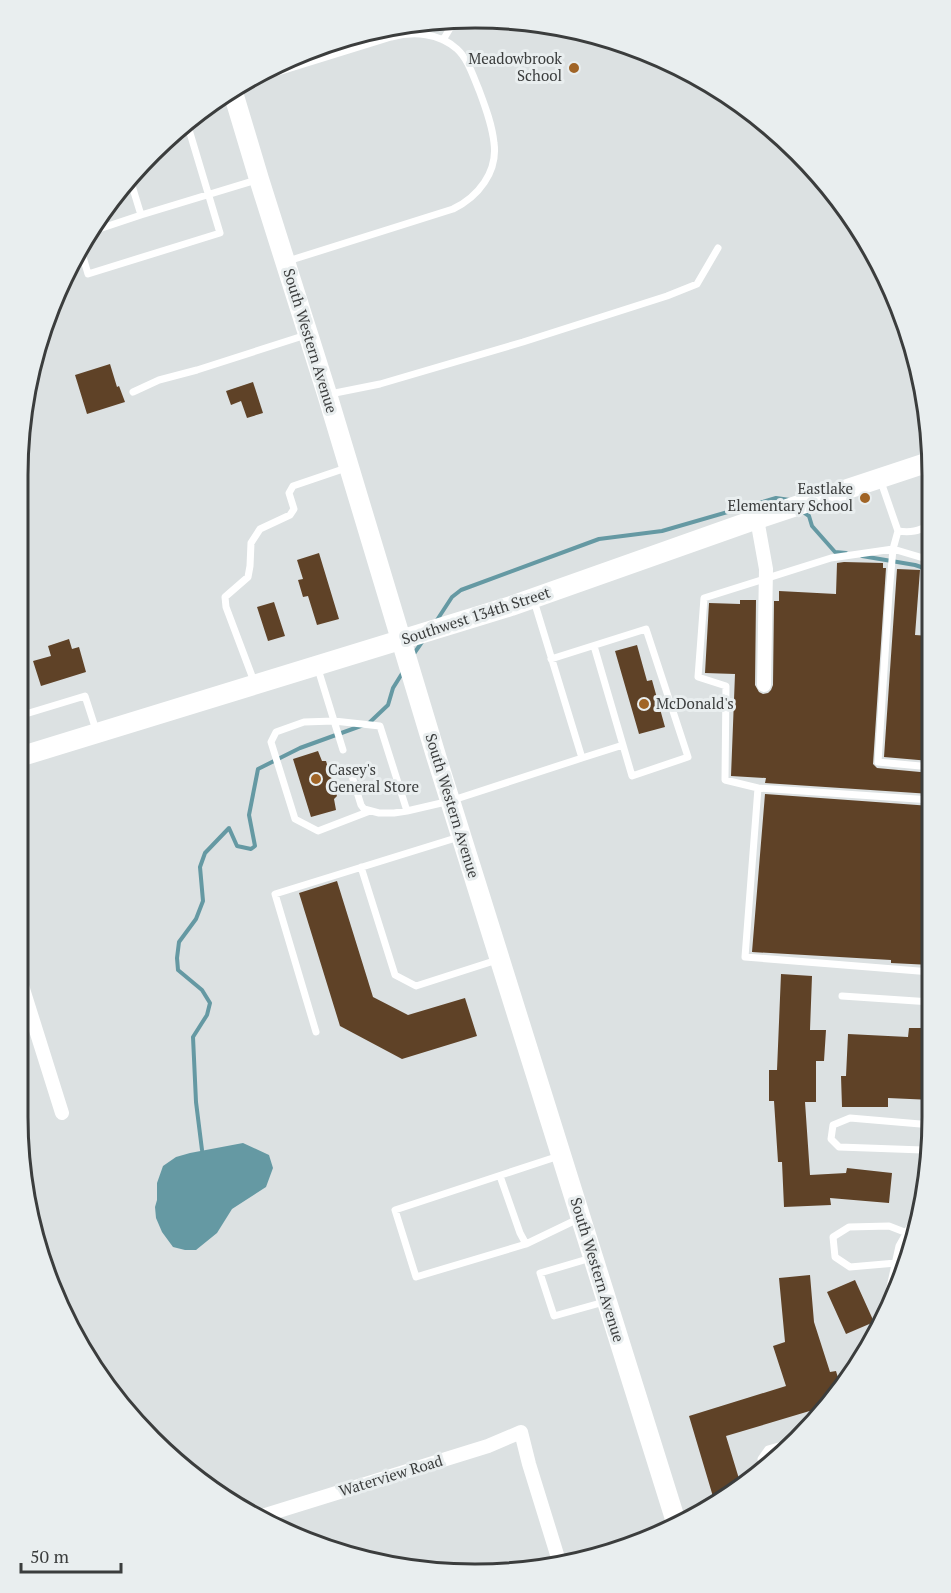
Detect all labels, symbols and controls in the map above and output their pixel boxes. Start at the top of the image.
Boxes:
place label: Meadowbrook School [468,48,562,85]
marker: Meadowbrook School [567,61,581,75]
street label: South Western Avenue [279,266,342,415]
place label: Eastlake Elementary School [727,478,853,515]
marker: Eastlake Elementary School [858,491,872,505]
street label: Southwest 134th Street [399,581,553,649]
place label: McDonald's [656,693,734,713]
marker: McDonald's [637,697,651,711]
street label: South Western Avenue [421,731,484,880]
place label: Casey's General Store [328,759,419,796]
marker: Casey's General Store [309,772,323,786]
street label: South Western Avenue [566,1195,629,1344]
street label: Waterview Road [336,1450,445,1500]
scale bar [21,1536,122,1574]
text: 50 m [30,1544,70,1568]

